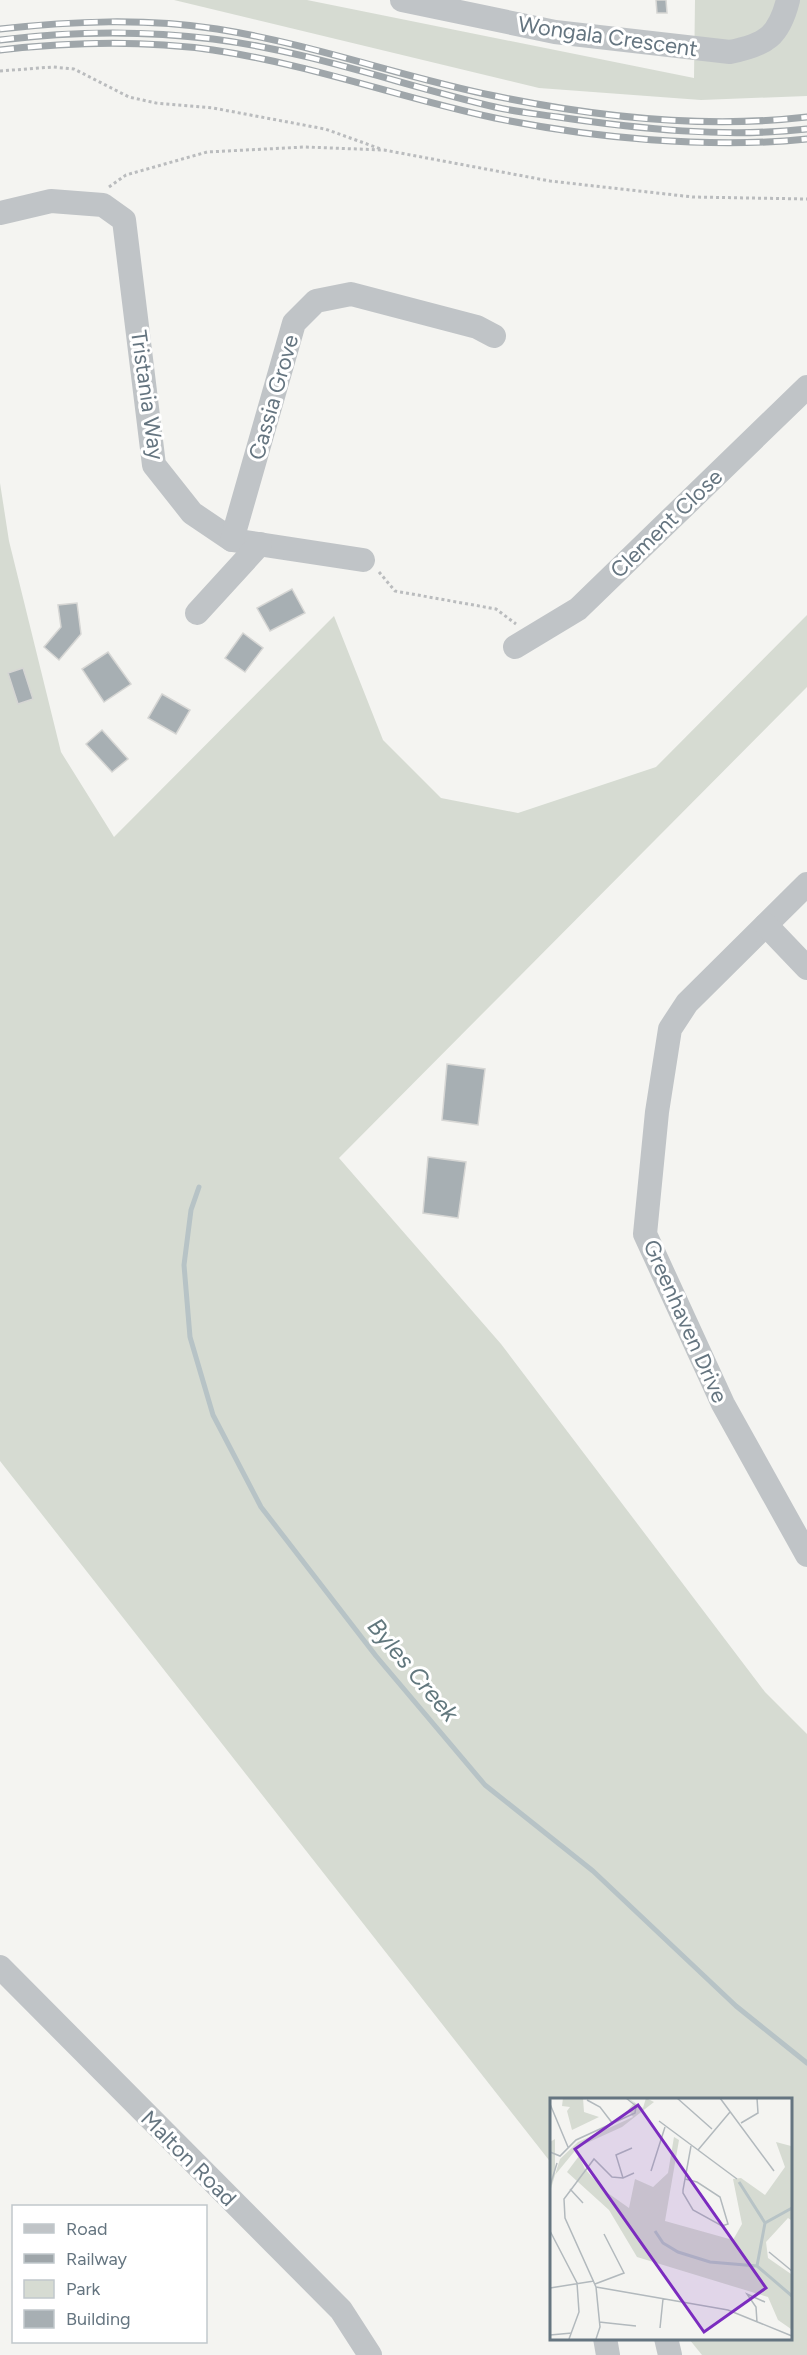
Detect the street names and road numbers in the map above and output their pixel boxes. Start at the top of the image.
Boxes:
street label: Wongala Crescent [516,11,699,62]
street label: Tristania Way [125,329,170,462]
street label: Cassia Grove [243,331,304,463]
street label: Clement Close [605,463,728,584]
street label: Greenhaven Drive [638,1236,734,1407]
street label: Malton Road [135,2105,242,2212]

